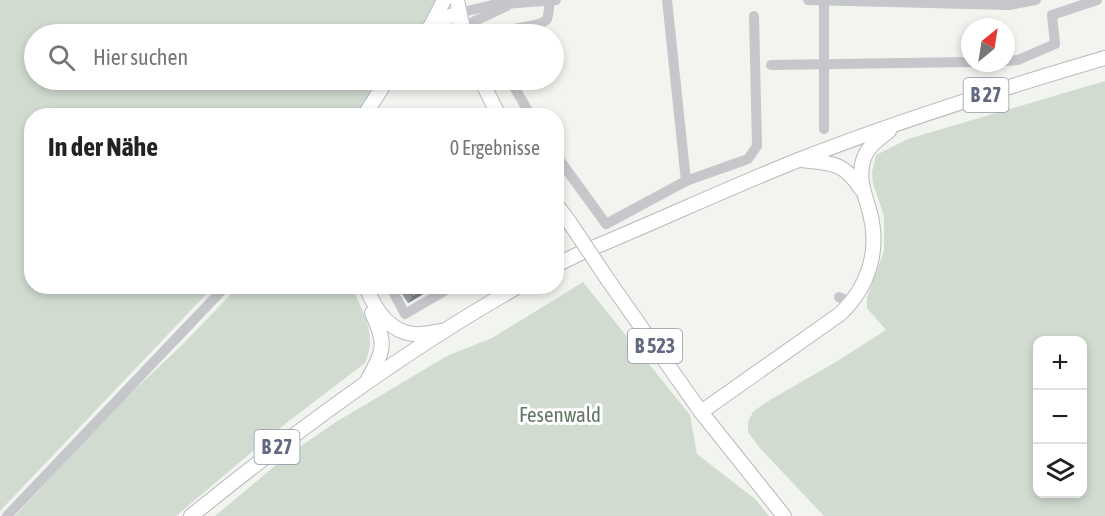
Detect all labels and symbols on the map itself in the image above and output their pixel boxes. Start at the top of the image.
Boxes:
north arrow [961,18,1015,72]
road number: B 27 [964,78,1008,112]
road number: B 523 [628,329,682,363]
park label: Fesenwald [519,402,601,426]
road number: B 27 [254,430,300,464]

